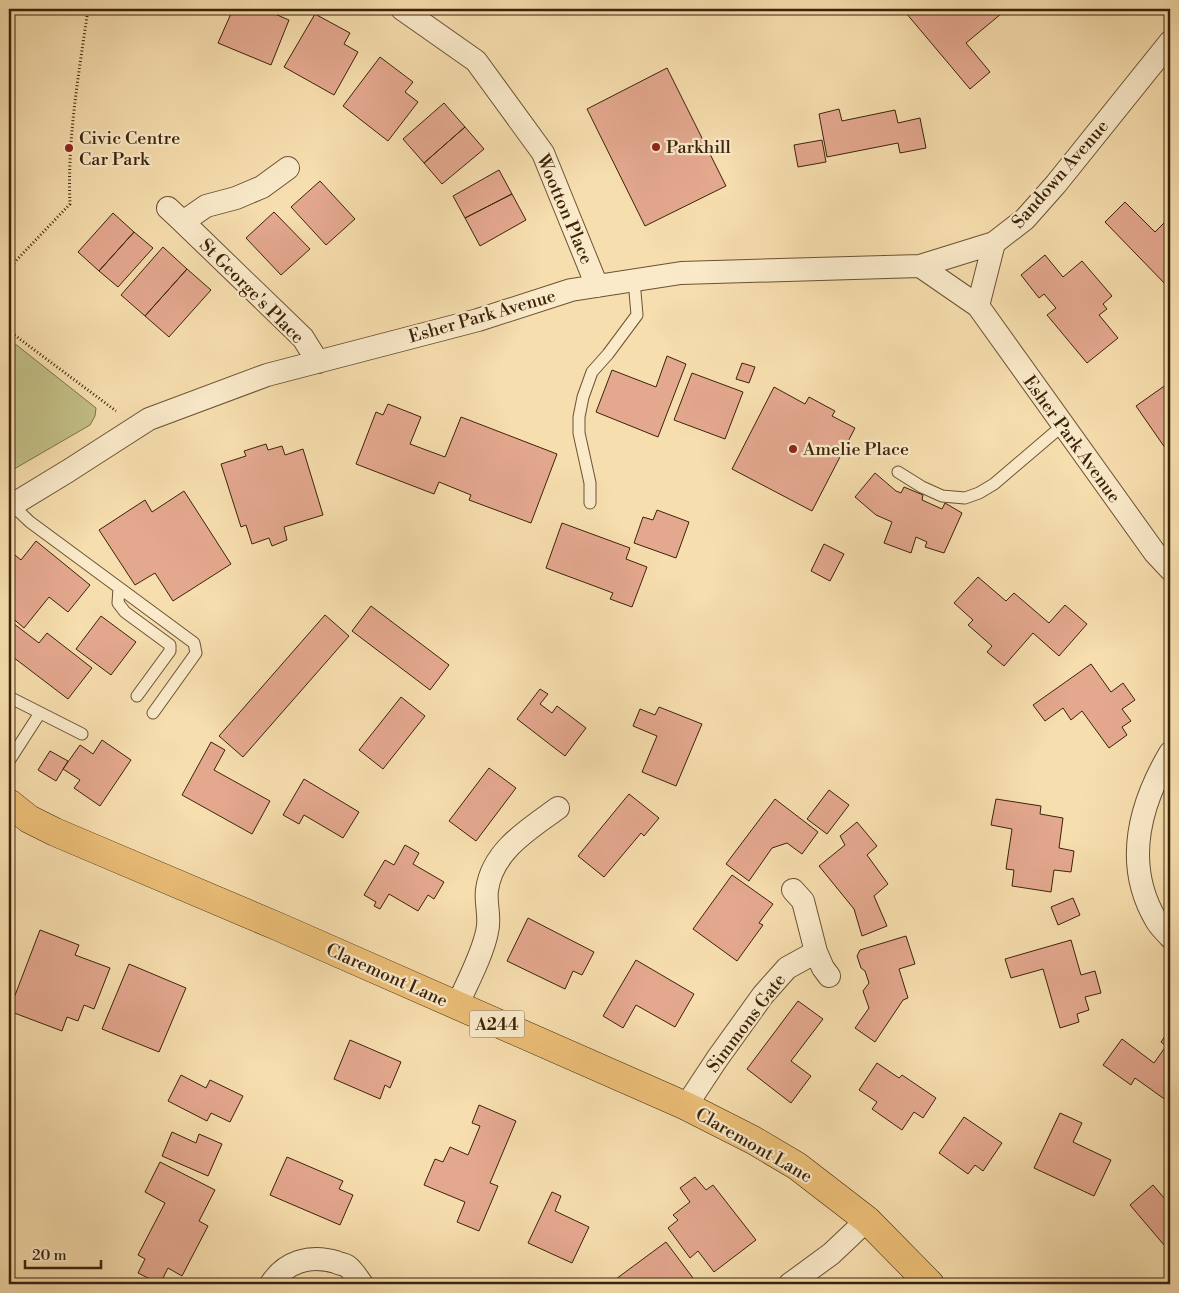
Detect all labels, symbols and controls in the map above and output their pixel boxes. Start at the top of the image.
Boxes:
street label: Sandown Avenue [1007,115,1114,233]
place label: Civic Centre Car Park [79,127,180,171]
place label: Parkhill [666,136,731,159]
marker: Parkhill [650,141,662,153]
marker: Civic Centre Car Park [63,142,75,154]
street label: Wootton Place [531,150,598,268]
street label: St George's Place [194,234,309,349]
street label: Esher Park Avenue [406,284,558,348]
street label: Esher Park Avenue [1018,371,1126,508]
place label: Amelie Place [802,438,909,461]
marker: Amelie Place [787,443,799,455]
street label: Claremont Lane [322,938,451,1013]
street label: Simmons Gate [702,969,791,1077]
road number: A244 [470,1011,524,1038]
street label: Claremont Lane [691,1103,816,1188]
scale bar [25,1238,101,1270]
text: 20 m [32,1246,67,1265]

